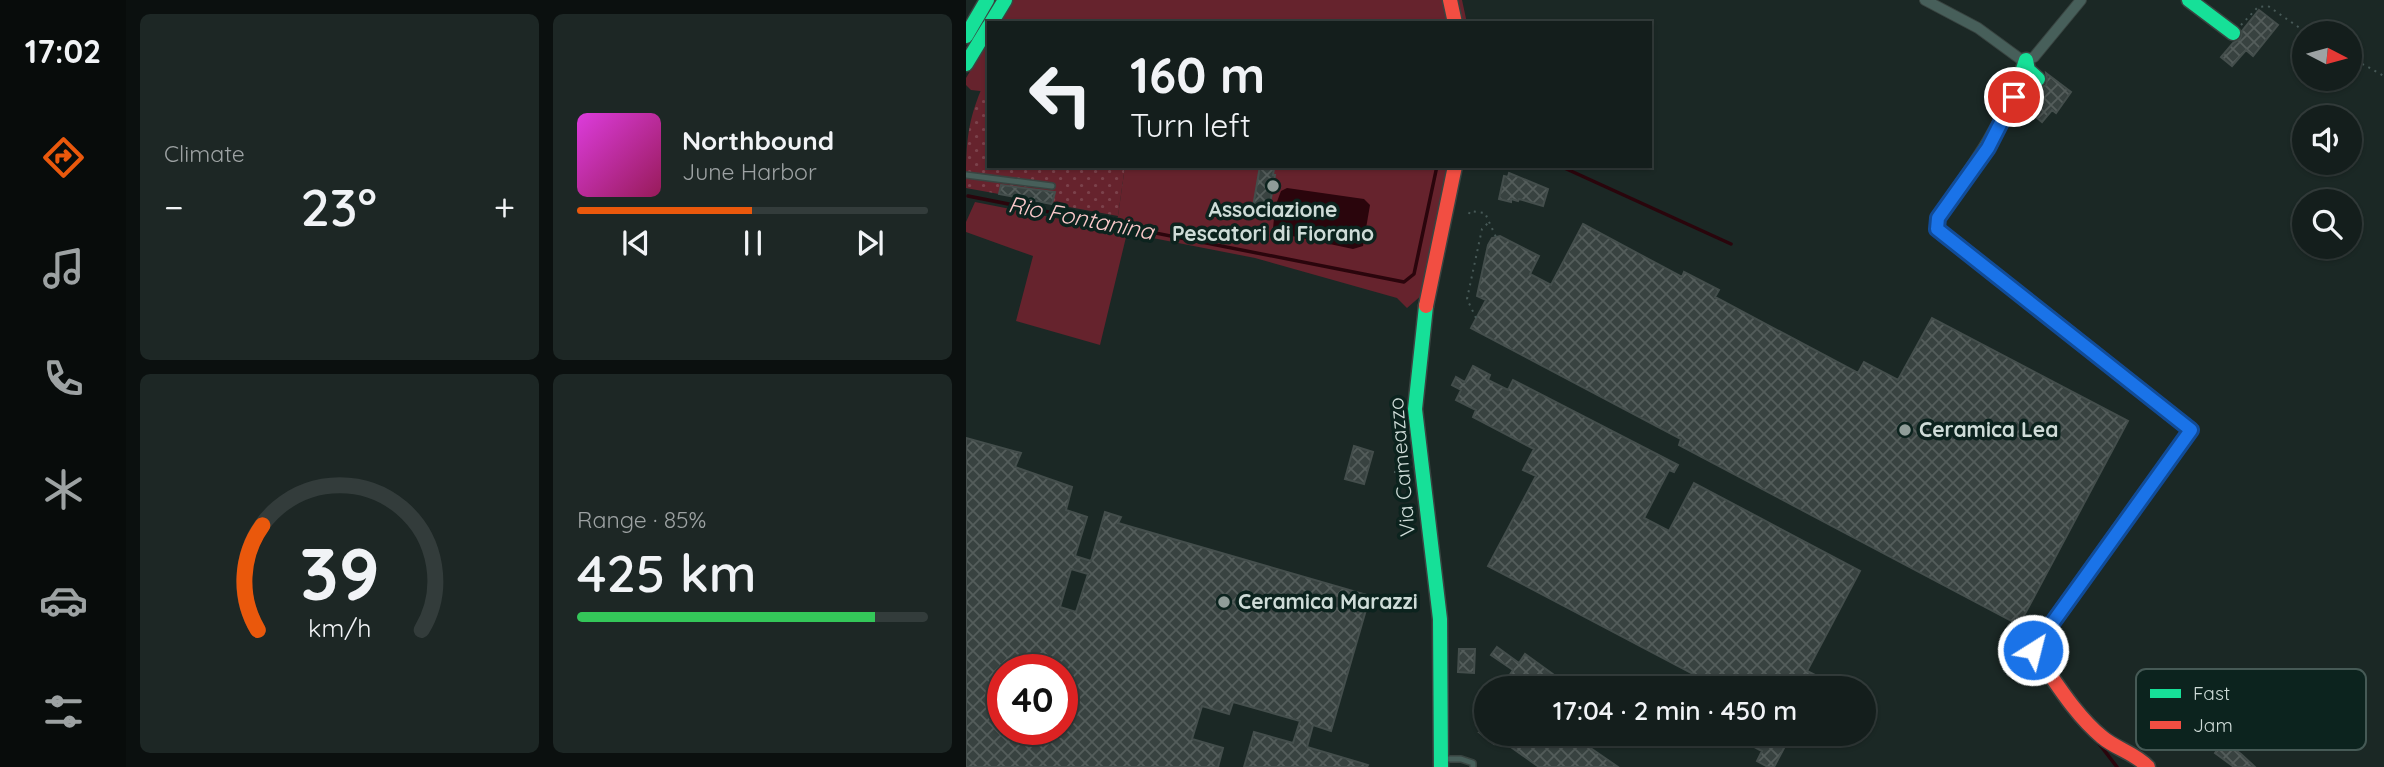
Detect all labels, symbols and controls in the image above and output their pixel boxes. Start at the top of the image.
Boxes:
north arrow [2292,21,2362,91]
map controls [2292,21,2362,259]
text: 17:02 [25,31,101,71]
text: 160 m [1130,44,1265,105]
icon: left [1015,49,1106,140]
pin [1984,67,2044,127]
icon: arrive [1995,78,2033,116]
text: Turn left [1130,105,1251,145]
button: sound [2292,105,2362,175]
text: Northbound [682,124,834,157]
icon: directions [39,133,88,182]
text: Climate [164,139,245,168]
text: June Harbor [682,157,817,186]
text: 23° [300,174,377,239]
marker: Associazione Pescatori di Fiorano [1265,178,1281,194]
text: − [164,183,184,231]
text: + [494,183,515,231]
water label: Rio Fontanina [1006,189,1157,246]
button: search [2292,189,2362,259]
place label: Associazione Pescatori di Fiorano [1172,196,1374,246]
icon: previous [617,224,655,262]
icon: pause [734,224,772,262]
icon: next [851,224,889,262]
icon: music [39,244,88,293]
icon: phone [39,354,88,403]
street label: Via Cameazzo [1382,396,1420,538]
place label: Ceramica Lea [1919,416,2058,442]
marker: Ceramica Lea [1897,422,1913,438]
icon: climate [39,465,88,514]
text: Range · 85% [577,505,706,534]
text: 39 [299,527,380,618]
text: 425 km [577,540,757,605]
icon: car [39,576,88,625]
place label: Ceramica Marazzi [1238,588,1418,614]
marker: Ceramica Marazzi [1216,594,1232,610]
text: km/h [308,611,371,642]
position arrow [1996,613,2070,687]
speed limit sign: 40 [987,654,1078,745]
legend [2136,669,2366,750]
text: Fast [2193,681,2230,705]
icon: filters [39,687,88,736]
text: 17:04 · 2 min · 450 m [1553,694,1797,727]
text: Jam [2193,713,2233,737]

